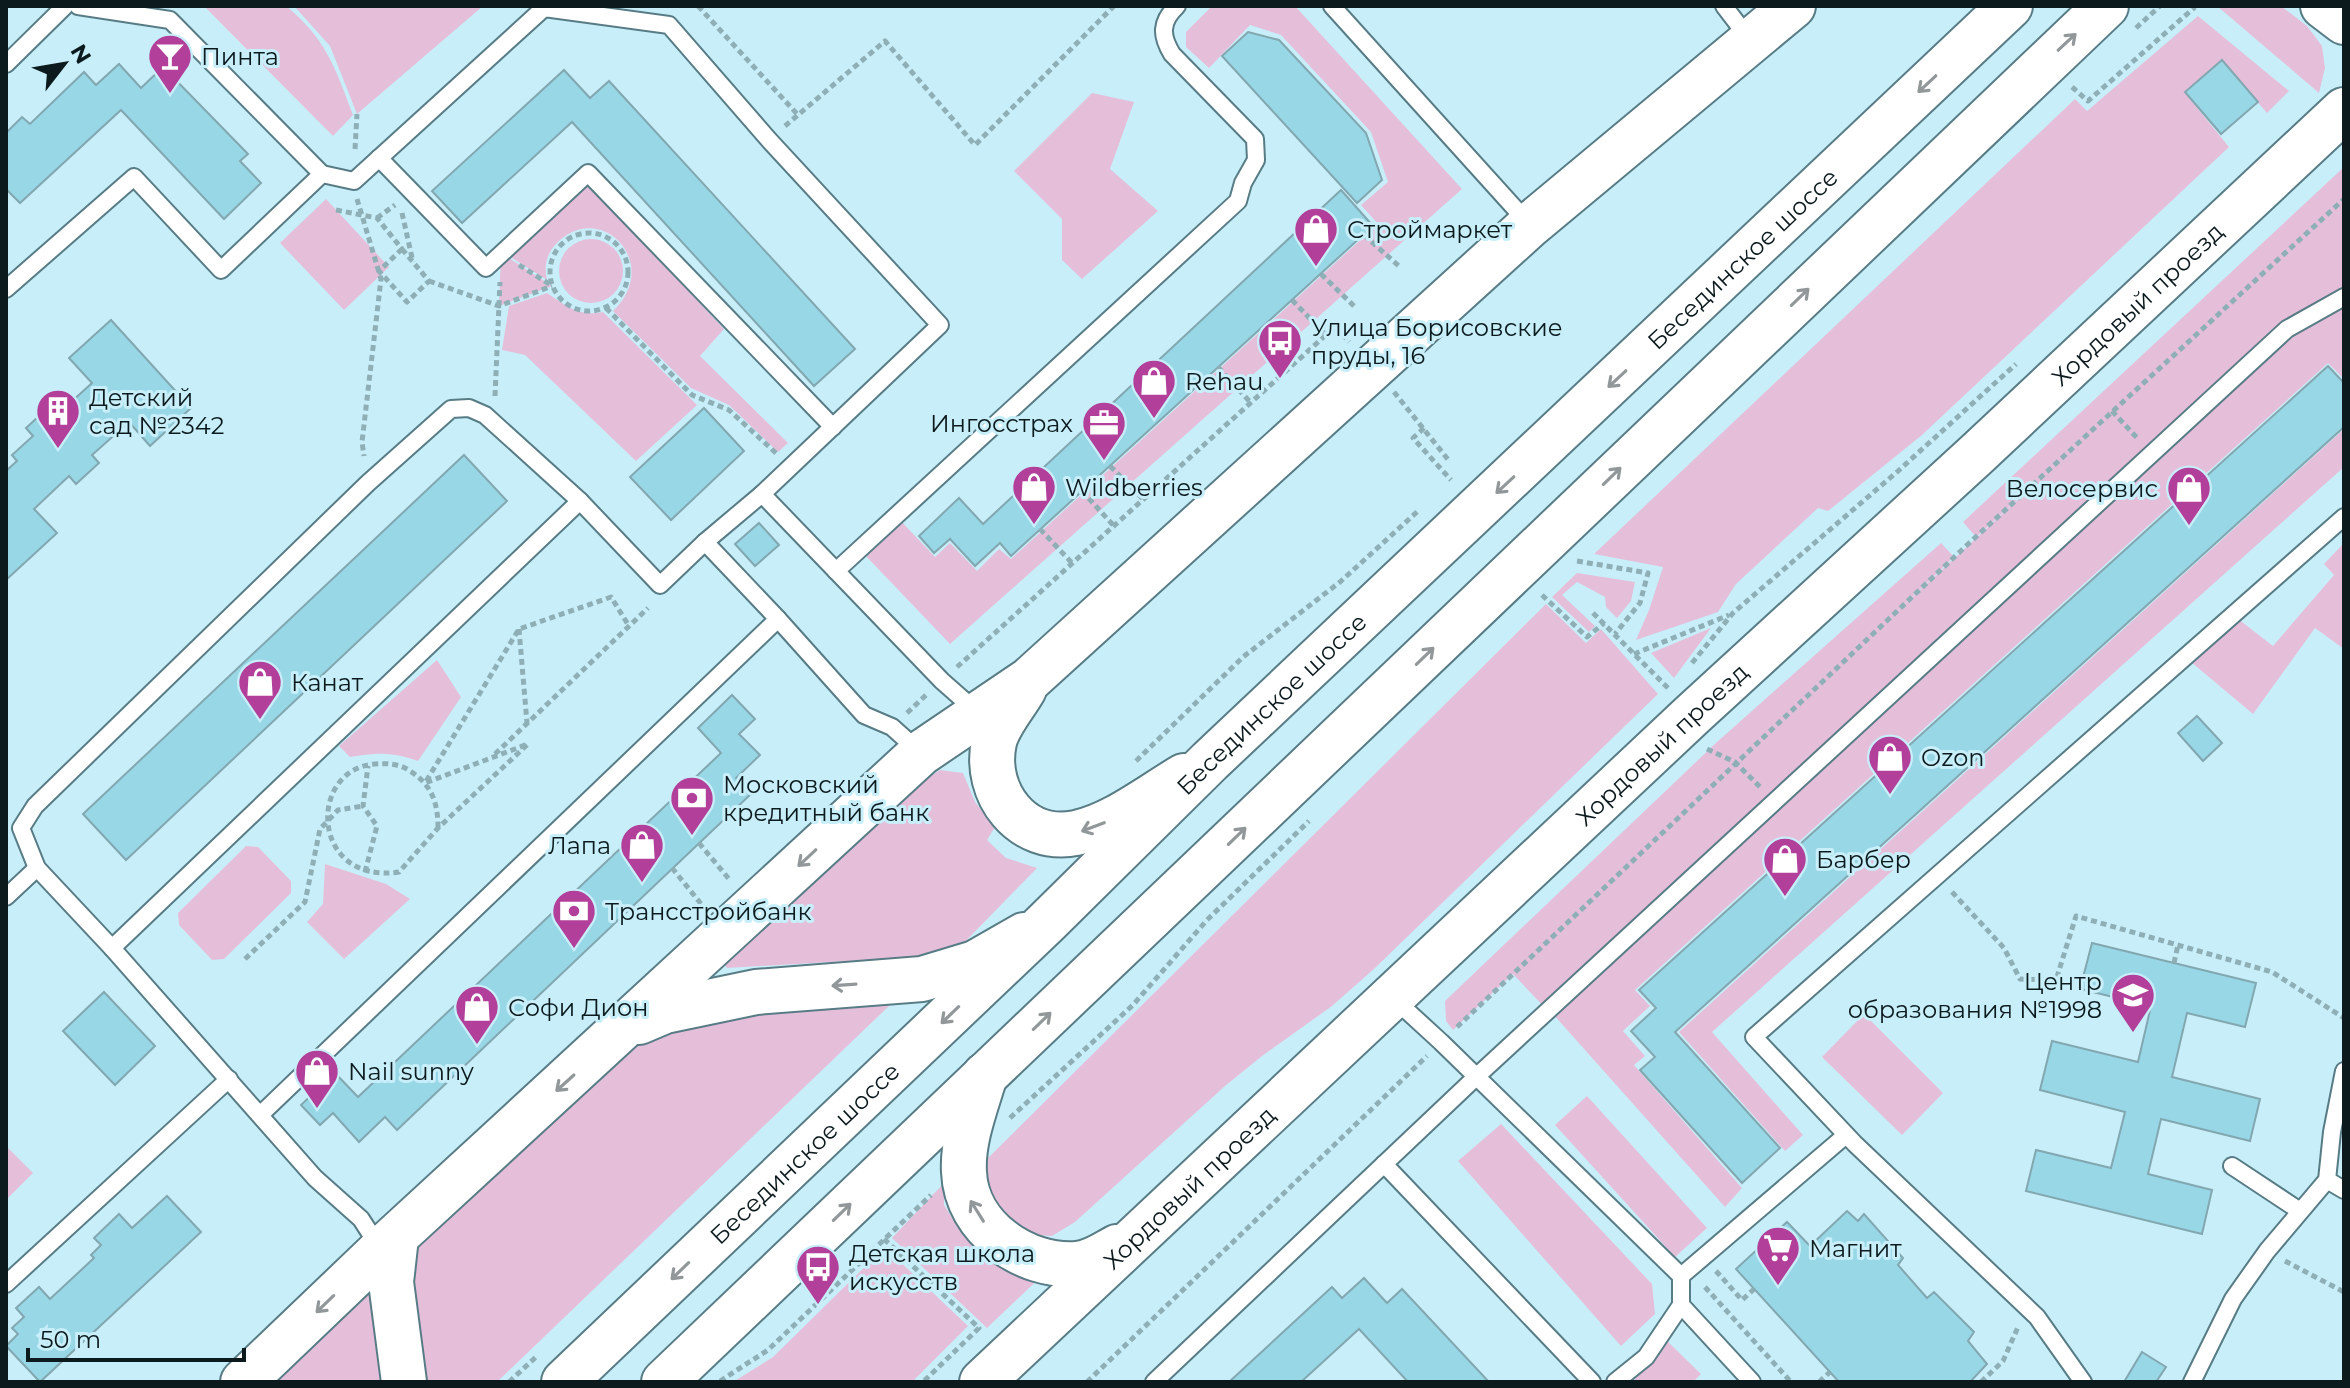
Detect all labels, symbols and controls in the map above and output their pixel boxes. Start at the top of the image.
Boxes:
north arrow [24,24,104,104]
bar icon: Пинта [146,32,194,95]
one-way arrow [2057,33,2076,52]
text: N [65,39,97,69]
place label: Пинта [201,42,279,71]
one-way arrow [1918,75,1938,93]
street label: Бесединское шоссе [1641,162,1844,355]
shop icon: Строймаркет [1292,205,1340,268]
place label: Строймаркет [1347,215,1513,244]
street label: Хордовый проезд [2045,216,2229,391]
one-way arrow [1790,287,1810,306]
place label: Улица Борисовские пруды, 16 [1311,313,1562,370]
bus stop icon: Улица Борисовские пруды, 16 [1256,317,1304,380]
shop icon: Rehau [1130,357,1178,420]
place label: Rehau [1185,367,1263,396]
one-way arrow [1607,369,1627,387]
place label: Детский сад №2342 [89,383,224,440]
building icon: Детский сад №2342 [34,387,82,450]
office icon: Ингосстрах [1080,399,1128,462]
place label: Ингосстрах [930,409,1073,438]
shop icon: Wildberries [1010,463,1058,526]
shop icon: Велосервис [2165,464,2213,527]
one-way arrow [1602,468,1622,486]
place label: Wildberries [1065,473,1203,502]
place label: Велосервис [2006,474,2158,503]
one-way arrow [1495,475,1515,493]
street label: Бесединское шоссе [1170,607,1372,801]
one-way arrow [1414,647,1434,666]
street label: Хордовый проезд [1569,657,1754,831]
shop icon: Канат [236,658,284,721]
place label: Канат [291,668,364,697]
shop icon: Ozon [1866,733,1914,796]
place label: Ozon [1921,743,1984,772]
place label: Московский кредитный банк [723,770,929,827]
bank icon: Московский кредитный банк [668,774,716,837]
one-way arrow [1081,820,1106,835]
shop icon: Лапа [618,821,666,884]
one-way arrow [1226,827,1246,845]
place label: Лапа [548,831,611,860]
shop icon: Барбер [1761,835,1809,898]
place label: Барбер [1816,845,1911,874]
one-way arrow [797,848,817,867]
bank icon: Трансстройбанк [550,887,598,950]
place label: Трансстройбанк [605,897,811,926]
place label: Центр образования №1998 [1848,967,2102,1024]
school or university icon: Центр образования №1998 [2109,971,2157,1034]
one-way arrow [831,978,858,993]
shop icon: Софи Дион [453,983,501,1046]
place label: Софи Дион [508,993,649,1022]
one-way arrow [940,1005,960,1023]
one-way arrow [1031,1013,1051,1031]
shop icon: Nail sunny [293,1047,341,1110]
street label: Бесединское шоссе [704,1056,905,1250]
place label: Nail sunny [348,1057,474,1086]
one-way arrow [555,1073,575,1092]
street label: Хордовый проезд [1097,1100,1281,1275]
one-way arrow [969,1201,985,1223]
one-way arrow [832,1203,852,1222]
supermarket icon: Магнит [1754,1224,1802,1287]
place label: Магнит [1809,1234,1902,1263]
place label: Детская школа искусств [849,1239,1035,1296]
bus stop icon: Детская школа искусств [794,1243,842,1306]
one-way arrow [670,1262,690,1281]
one-way arrow [316,1294,335,1313]
scale bar [28,1312,244,1362]
text: 50 m [40,1325,101,1354]

